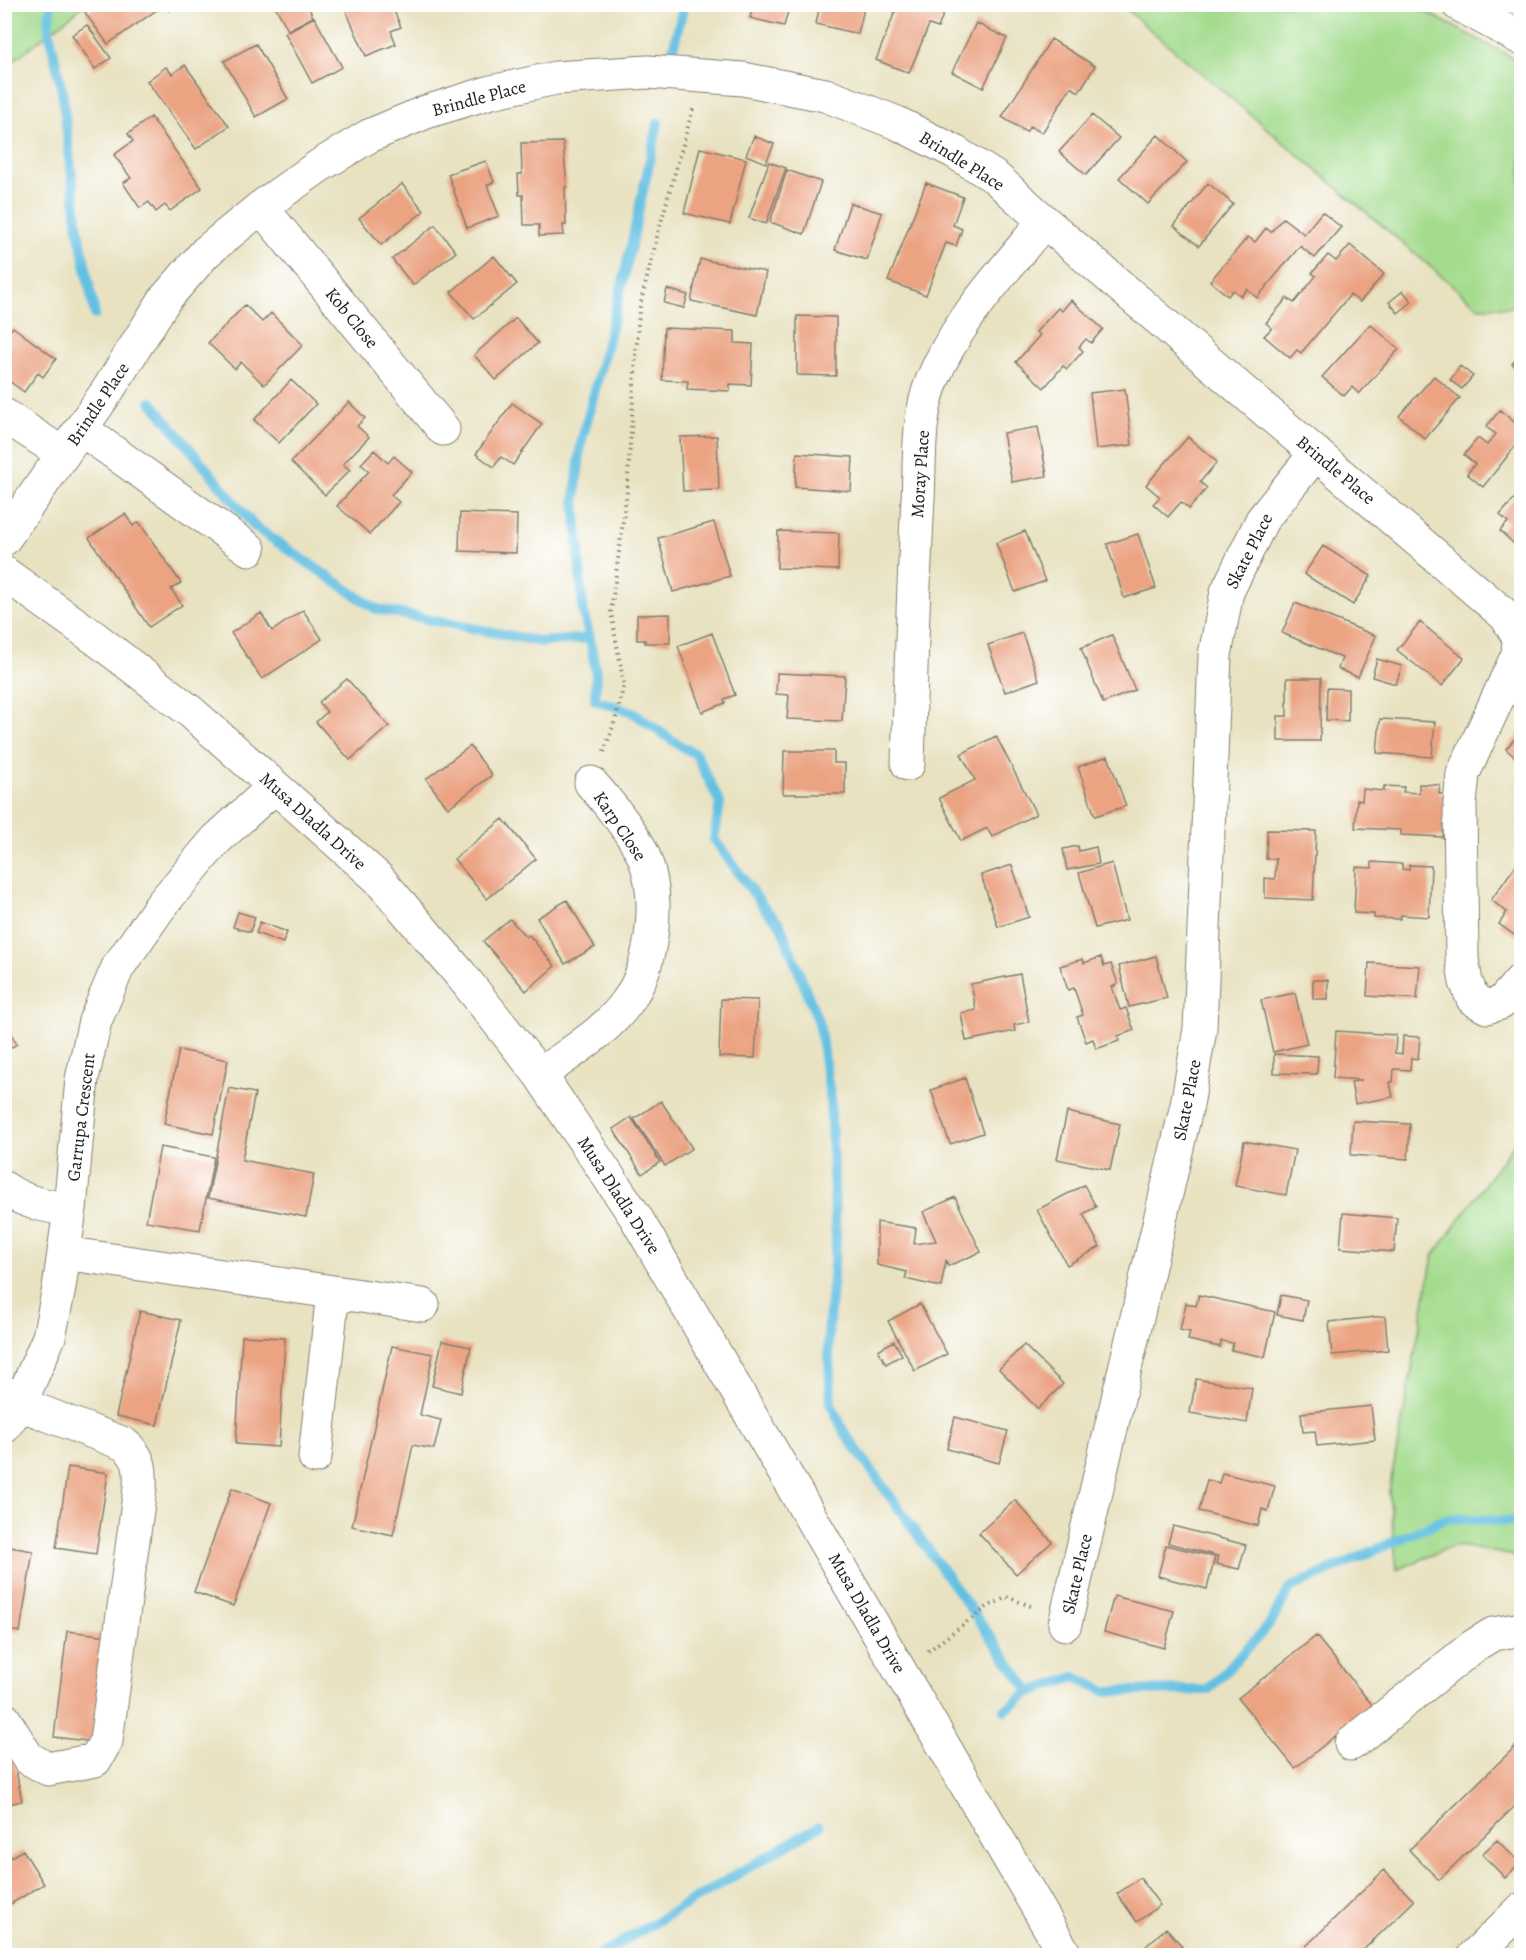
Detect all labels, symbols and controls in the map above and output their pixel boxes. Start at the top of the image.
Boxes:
street label: Brindle Place [429,74,529,122]
street label: Brindle Place [915,125,1009,197]
street label: Kob Close [320,282,384,354]
street label: Brindle Place [61,357,135,451]
street label: Moray Place [905,429,935,519]
street label: Brindle Place [1291,430,1381,510]
street label: Skate Place [1220,509,1278,593]
street label: Musa Dladla Drive [255,767,371,875]
street label: Karp Close [588,786,652,866]
street label: Garrupa Crescent [61,1051,101,1183]
street label: Skate Place [1167,1057,1207,1143]
street label: Musa Dladla Drive [572,1132,666,1258]
street label: Skate Place [1056,1531,1098,1617]
street label: Musa Dladla Drive [823,1548,911,1678]

